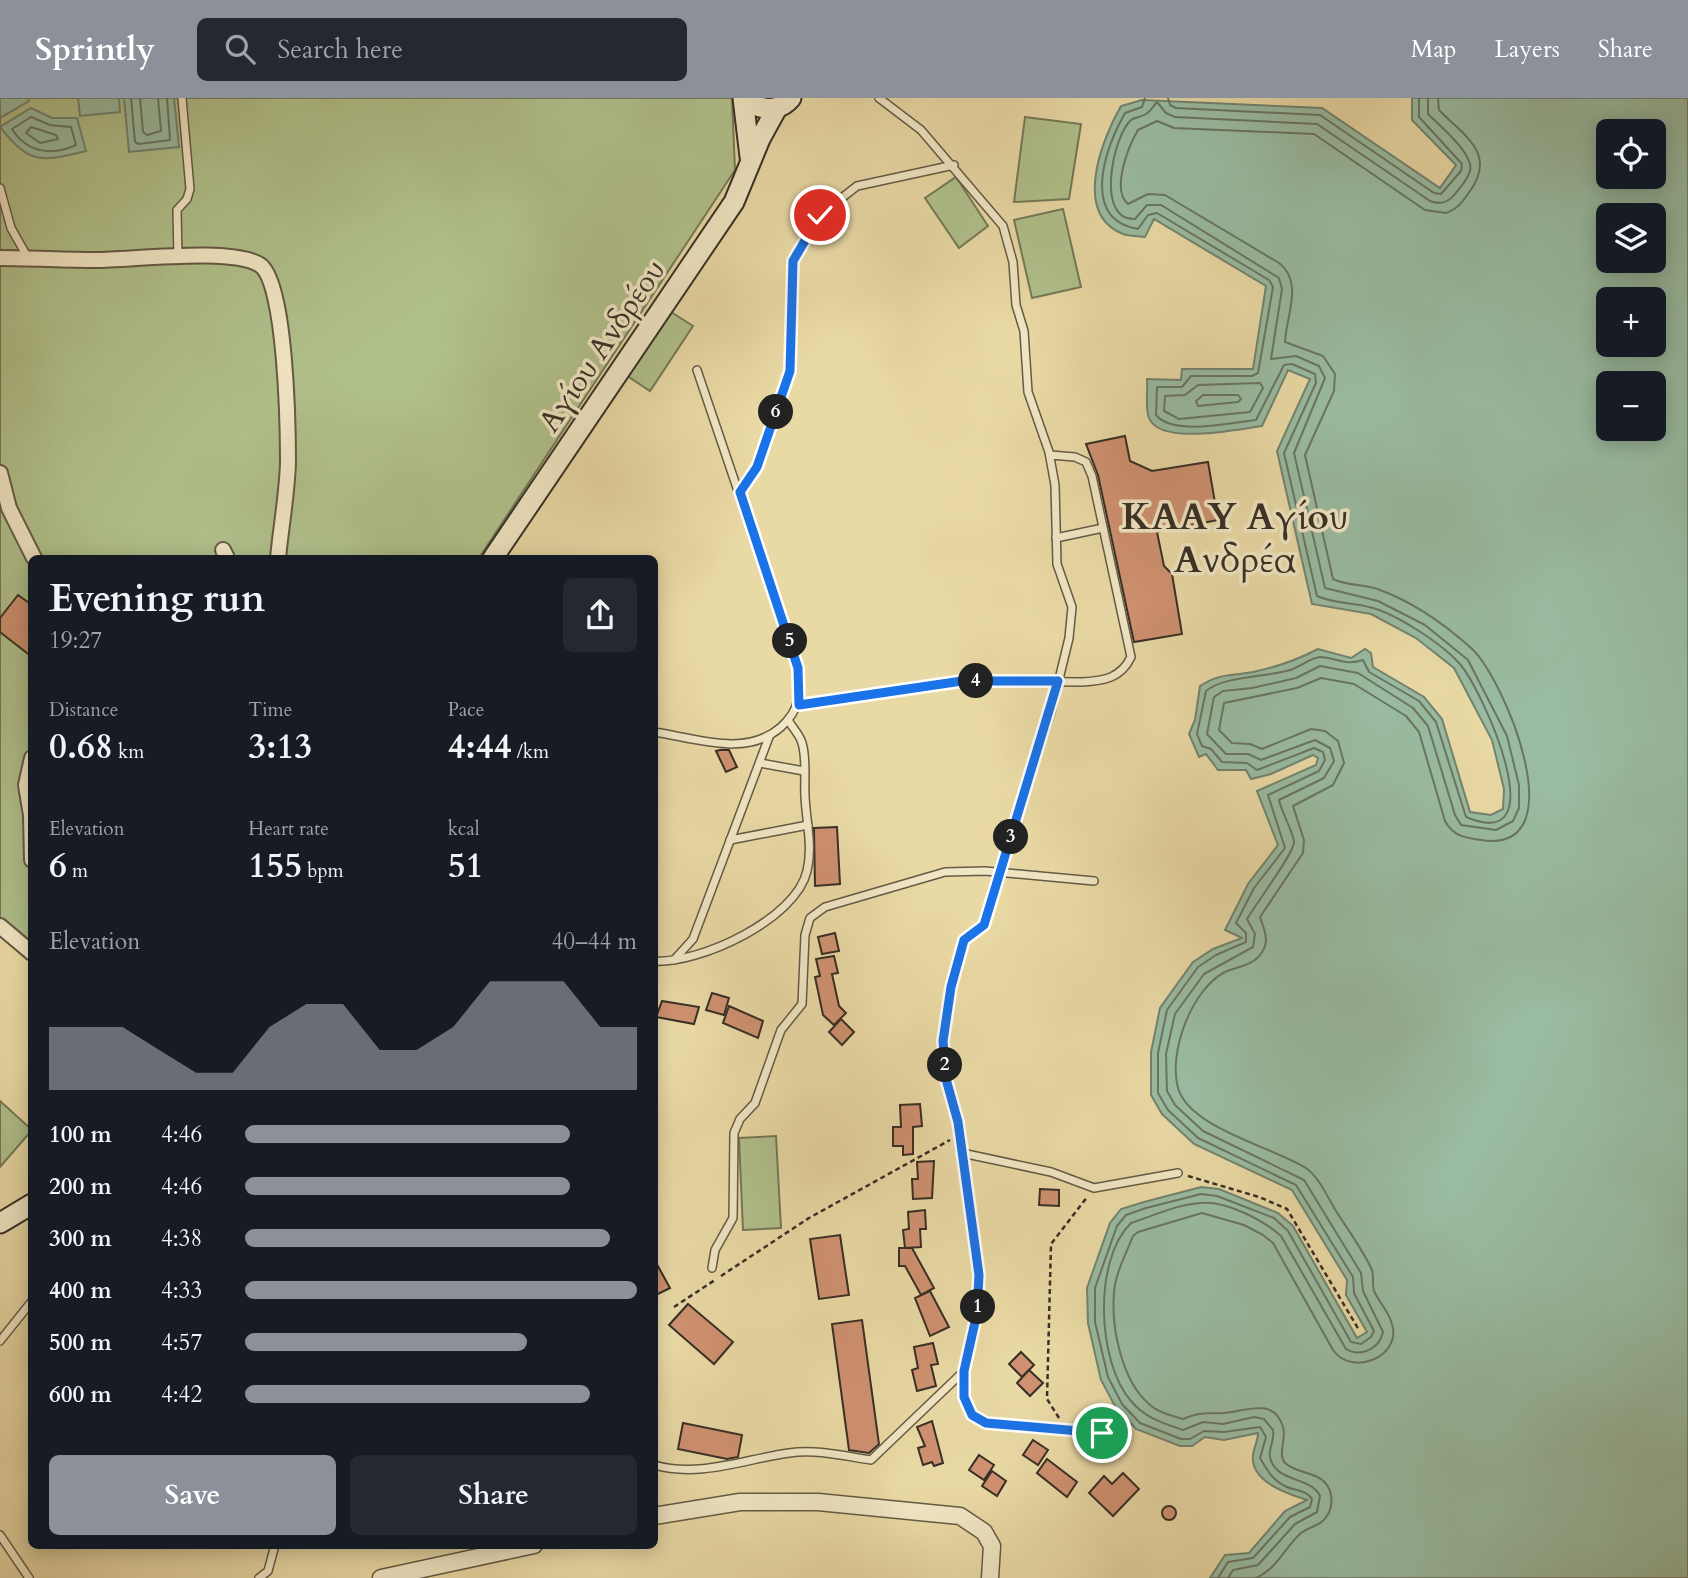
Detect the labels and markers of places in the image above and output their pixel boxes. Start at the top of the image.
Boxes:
pin [790,185,850,245]
pin: 6 [758,394,794,430]
pin: 5 [772,624,808,658]
pin: 4 [958,664,993,698]
pin: 3 [993,820,1028,854]
pin: 2 [928,1048,962,1082]
pin: 1 [960,1290,996,1324]
pin [1072,1403,1132,1463]

